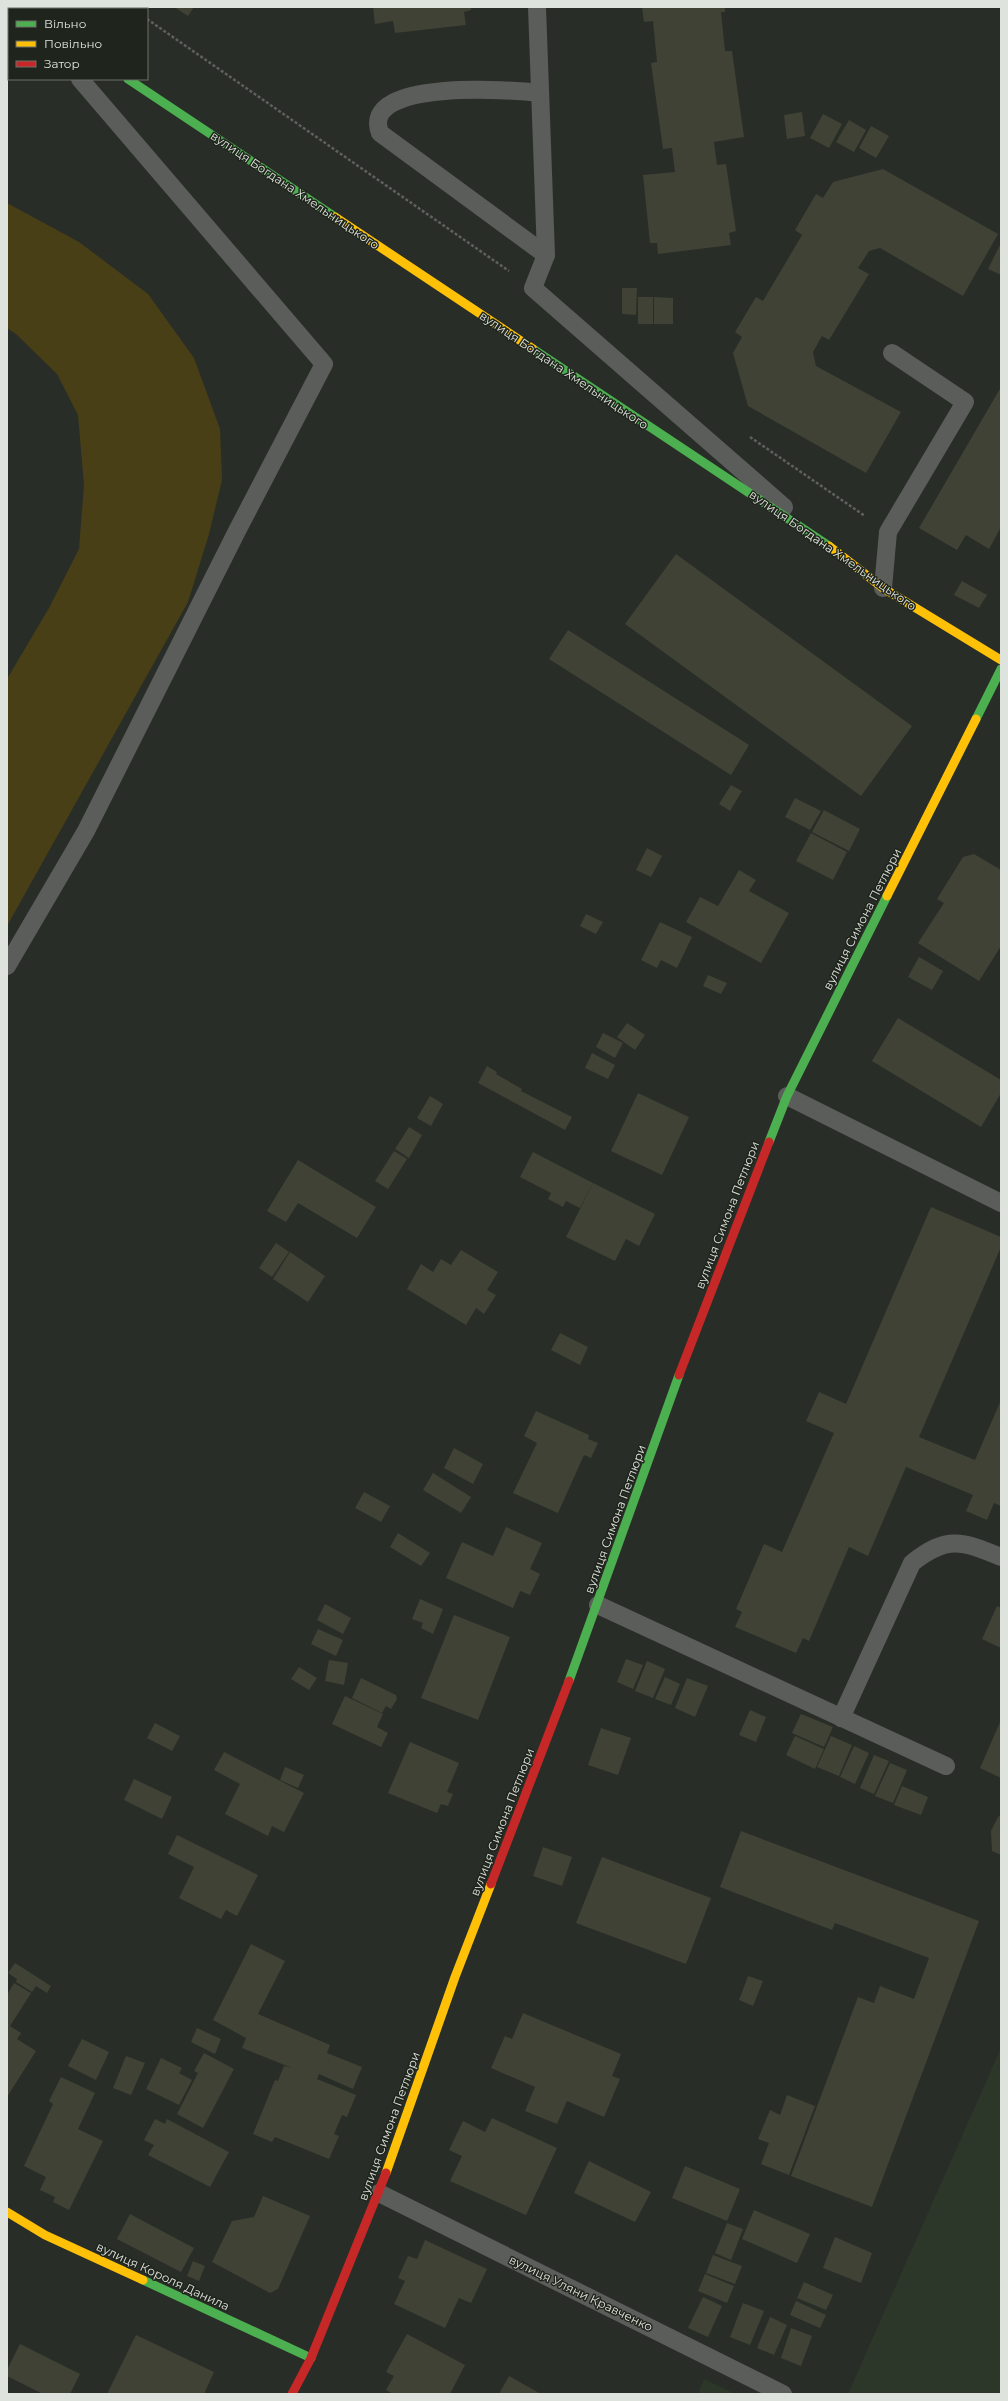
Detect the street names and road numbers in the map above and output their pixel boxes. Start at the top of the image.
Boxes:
street label: вулиця Богдана Хмельницького [208,128,383,252]
street label: вулиця Богдана Хмельницького [477,308,652,432]
street label: вулиця Богдана Хмельницького [747,486,920,614]
street label: вулиця Симона Петлюри [820,846,904,992]
street label: вулиця Симона Петлюри [692,1139,762,1291]
street label: вулиця Симона Петлюри [581,1443,649,1595]
street label: вулиця Симона Петлюри [467,1746,537,1898]
street label: вулиця Симона Петлюри [355,2050,423,2202]
street label: вулиця Короля Данила [94,2239,232,2313]
street label: вулиця Уляни Кравченко [507,2252,656,2335]

